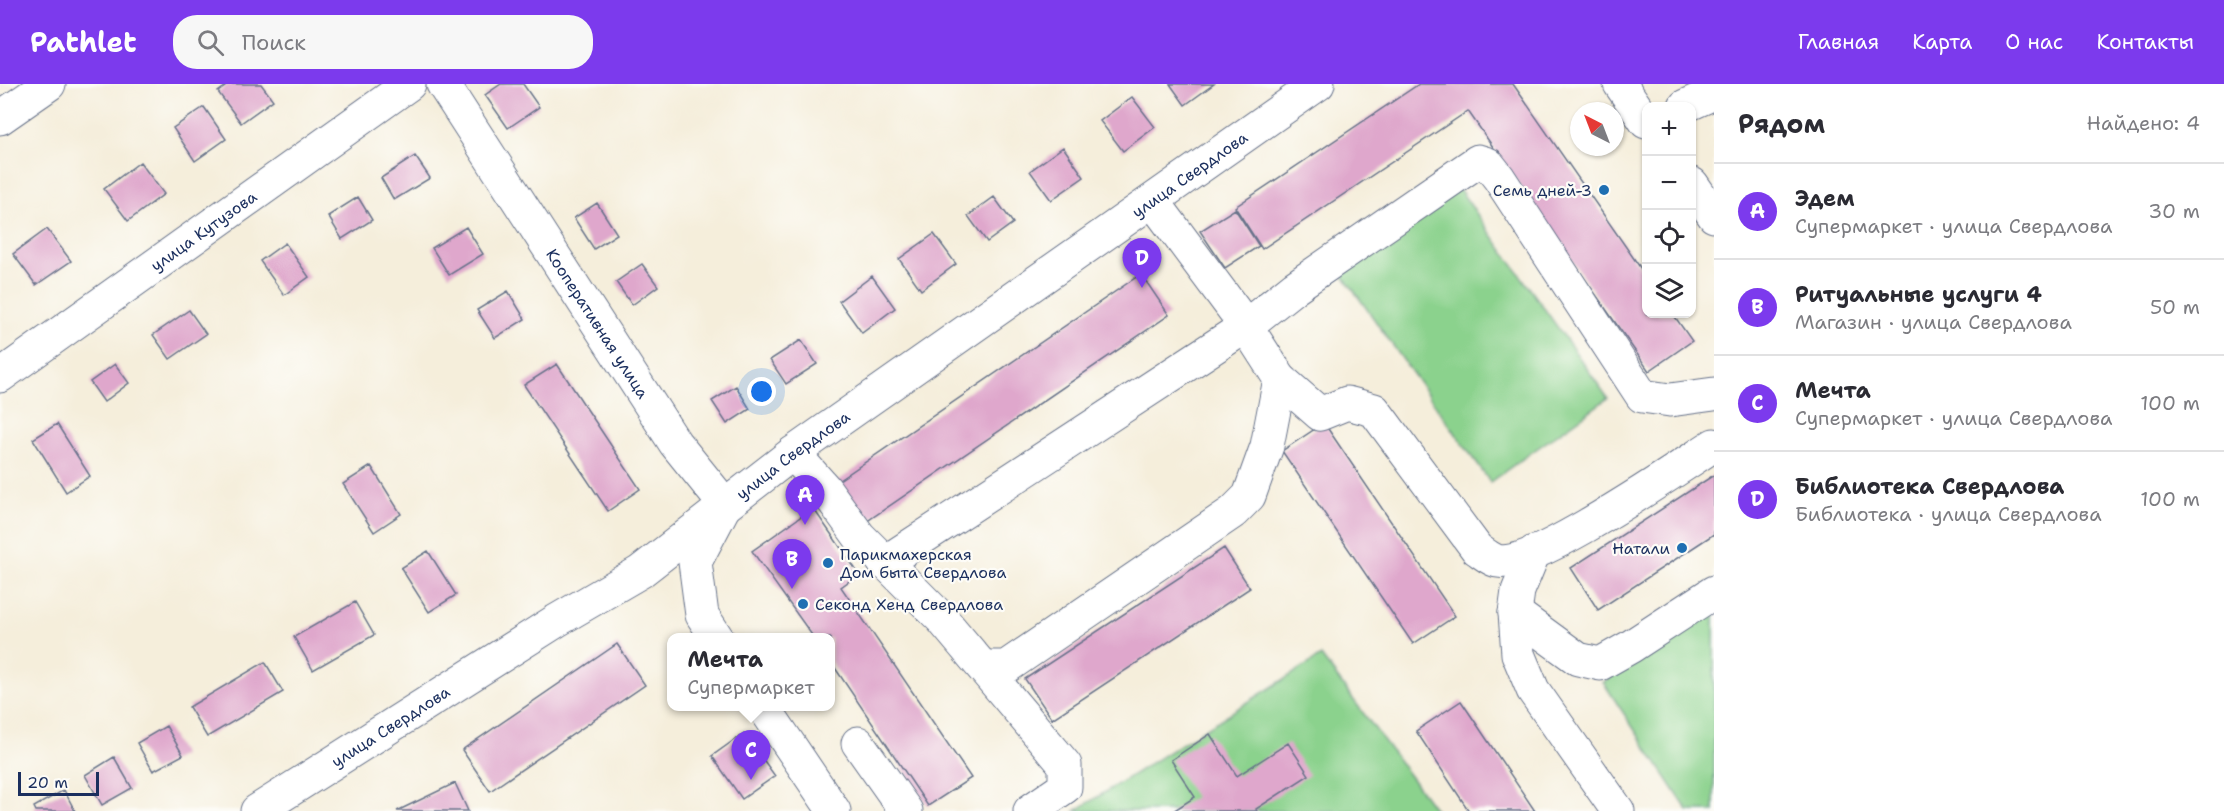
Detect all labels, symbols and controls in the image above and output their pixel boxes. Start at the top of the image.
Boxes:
search box [173,15,593,69]
text: Pathlet [30,23,137,61]
icon: search [194,26,227,59]
text: Поиск [242,28,306,57]
text: Главная [1798,28,1879,56]
text: Карта [1912,28,1972,56]
text: О нас [2005,28,2063,56]
text: Контакты [2096,28,2194,56]
north arrow [1570,102,1624,156]
map controls [1642,102,1696,318]
button: + [1642,102,1696,156]
text: Рядом [1738,106,1825,141]
text: Найдено: 4 [2087,110,2200,136]
street label: улица Свердлова [1128,126,1252,222]
button: − [1642,156,1696,210]
place label: Семь дней-3 [1493,180,1592,201]
marker: Семь дней-3 [1597,183,1611,197]
text: Эдем [1795,184,1855,213]
street label: улица Кутузова [146,186,261,276]
text: A [1750,198,1765,224]
text: 30 m [2148,198,2200,224]
button: locate [1642,210,1696,264]
text: Супермаркет · улица Свердлова [1795,213,2112,239]
pin: D [1122,238,1162,288]
street label: Кооперативная улица [542,245,654,402]
button: layers [1642,264,1696,318]
text: Ритуальные услуги 4 [1795,280,2042,309]
text: B [1751,294,1764,320]
text: 50 m [2150,294,2200,320]
text: Магазин · улица Свердлова [1795,309,2072,335]
text: Мечта [1795,376,1871,405]
your location [747,377,776,406]
text: C [1751,390,1764,416]
text: 100 m [2140,390,2200,416]
text: Супермаркет · улица Свердлова [1795,405,2112,431]
street label: улица Свердлова [732,406,854,504]
text: Библиотека Свердлова [1795,472,2064,501]
pin: A [786,476,824,525]
text: D [1750,486,1765,512]
text: 100 m [2140,486,2200,512]
text: Библиотека · улица Свердлова [1795,501,2102,527]
place label: Натали [1612,538,1670,559]
pin: B [772,540,812,589]
marker: Натали [1675,541,1689,555]
place label: Парикмахерская Дом быта Свердлова [840,544,1006,583]
marker: Парикмахерская Дом быта Свердлова [821,556,835,570]
place label: Секонд Хенд Свердлова [815,594,1003,615]
marker: Секонд Хенд Свердлова [796,597,810,611]
popup [667,633,835,711]
text: Мечта [687,645,763,674]
text: Супермаркет [687,674,815,700]
street label: улица Свердлова [327,681,454,772]
pin: C [732,730,771,780]
scale bar [18,769,99,796]
text: 20 m [27,772,68,793]

